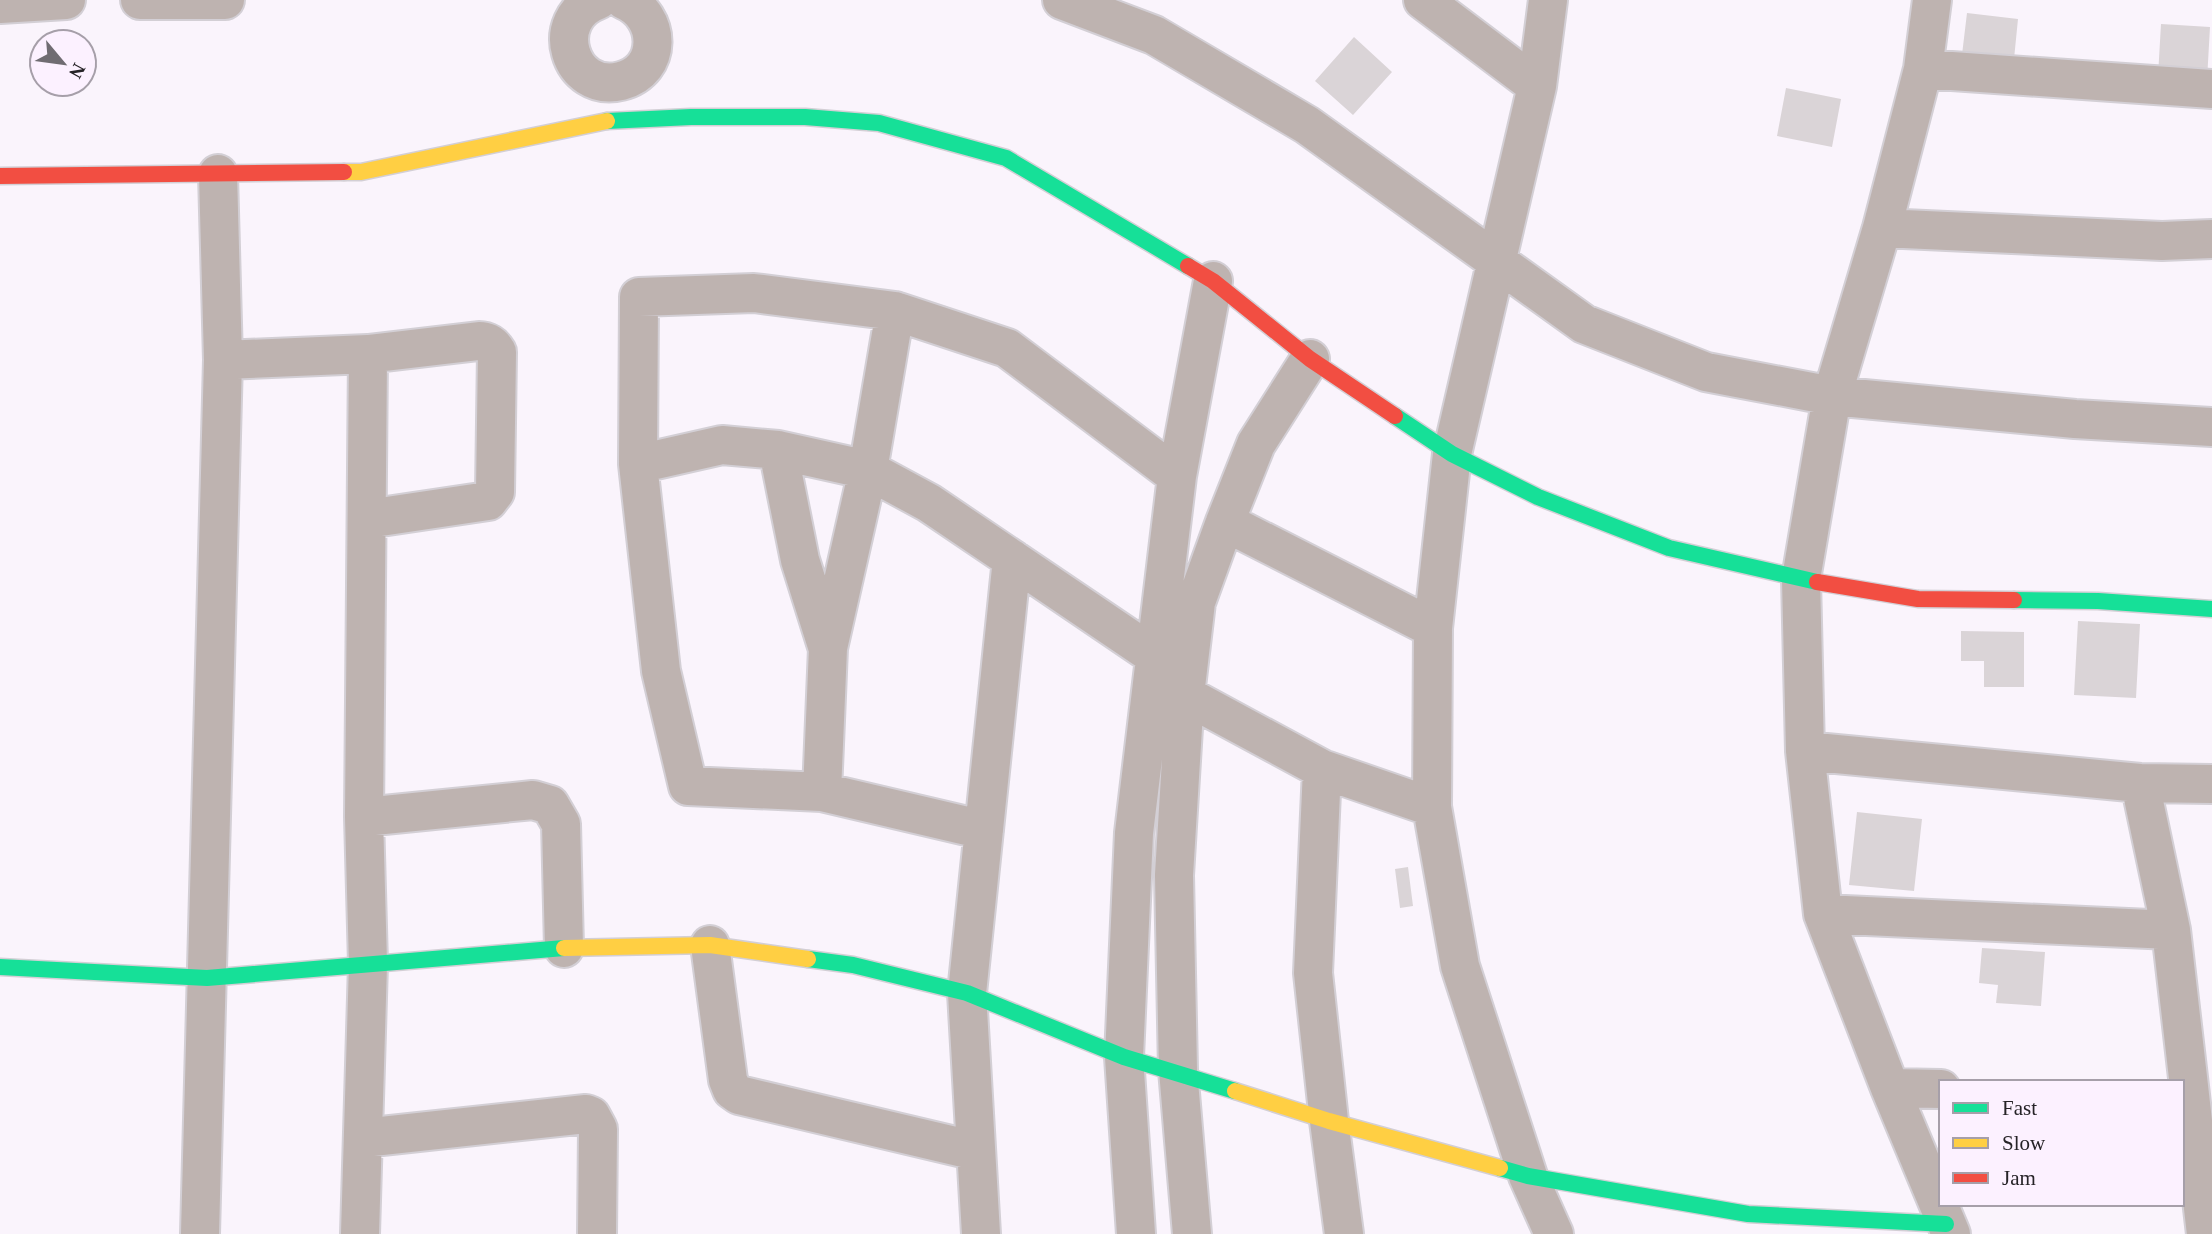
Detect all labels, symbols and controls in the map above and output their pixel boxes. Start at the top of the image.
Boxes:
north arrow [28,28,98,98]
text: N [65,60,90,82]
legend [1939,1080,2184,1206]
text: Fast [2002,1096,2037,1120]
text: Slow [2002,1131,2046,1155]
text: Jam [2002,1166,2036,1190]

